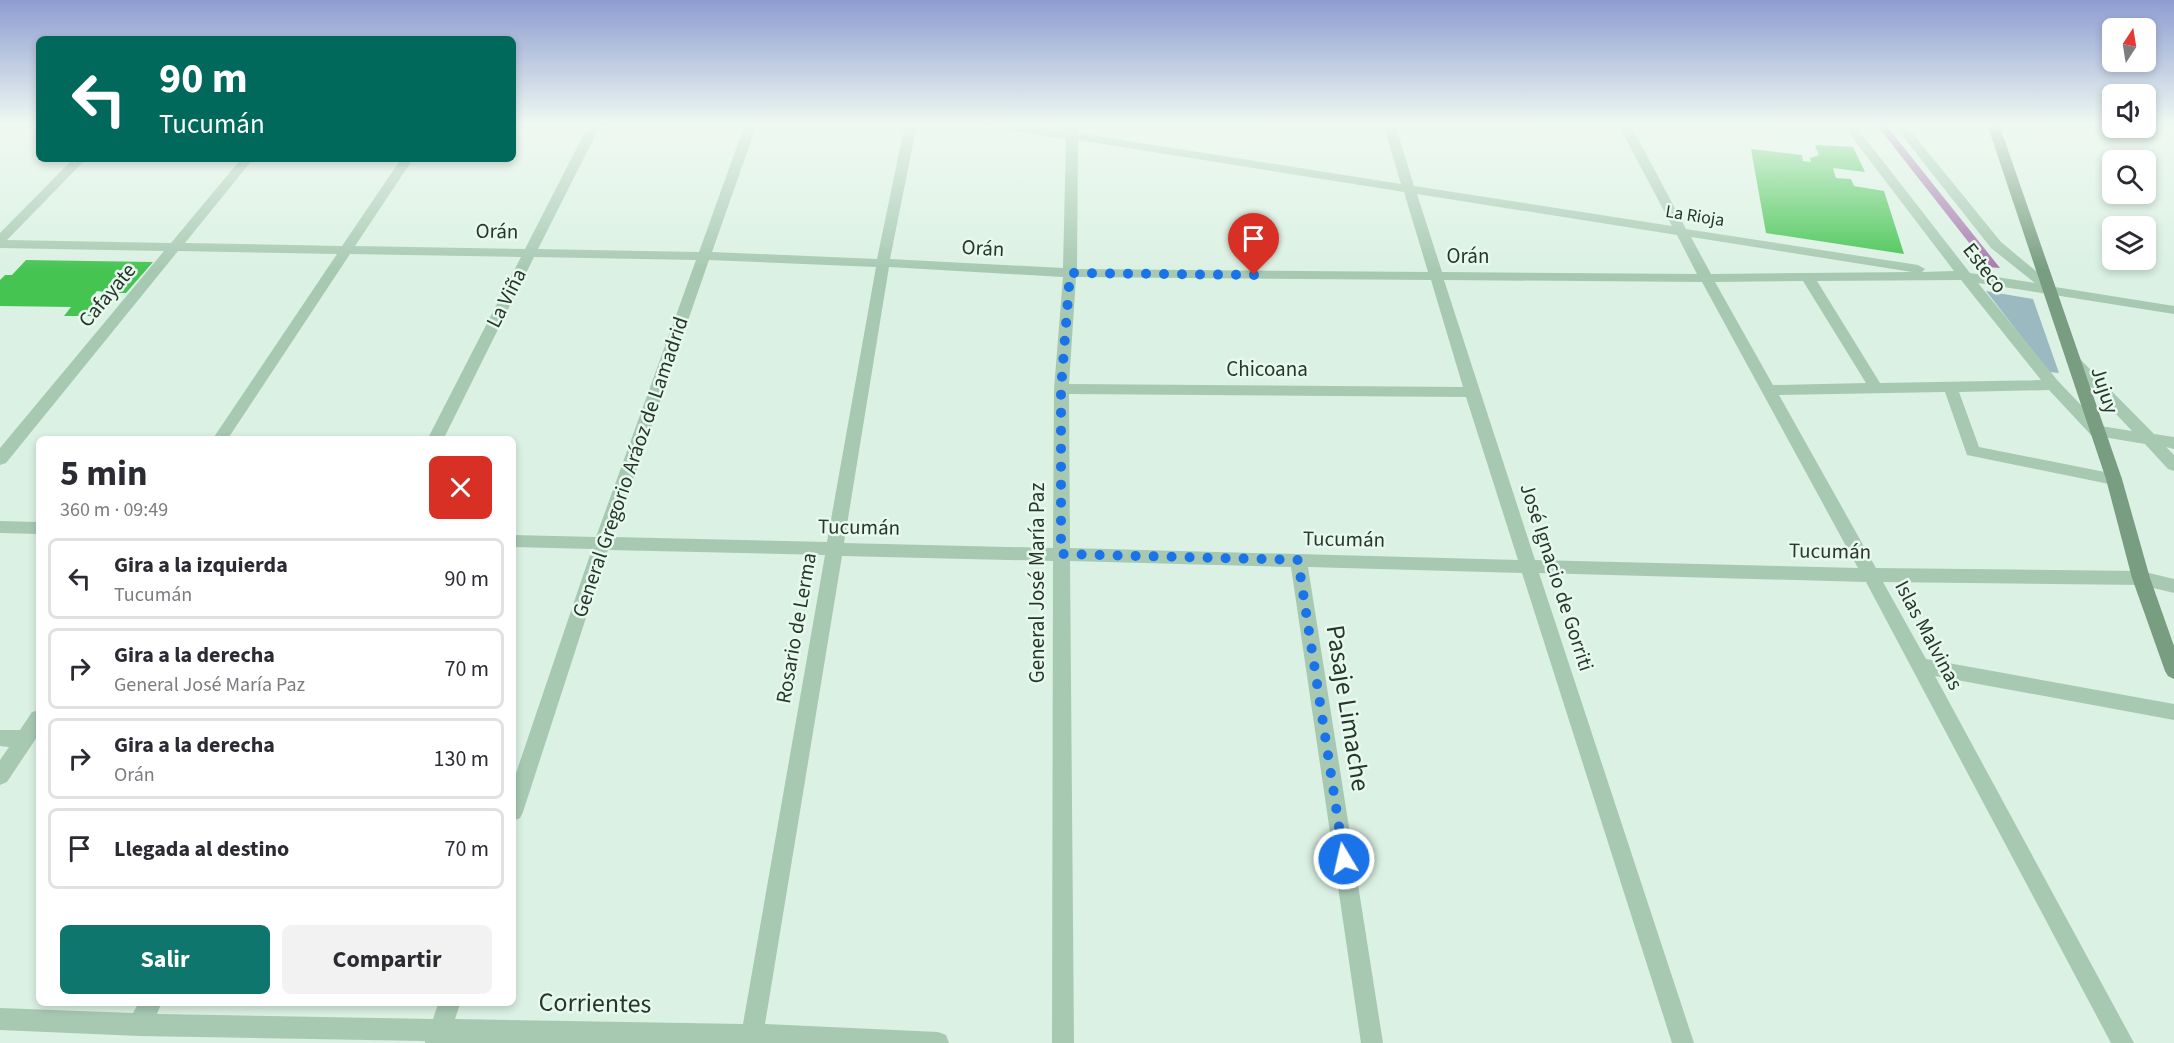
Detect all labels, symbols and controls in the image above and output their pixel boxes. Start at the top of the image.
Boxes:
north arrow [2102,18,2156,72]
map controls [2102,18,2156,270]
text: 90 m [159,49,248,109]
icon: left [60,60,138,138]
button: sound [2102,84,2156,138]
text: Tucumán [159,105,265,144]
button: search [2102,150,2156,204]
street label: La Rioja [1664,199,1726,233]
pin [1228,213,1279,275]
street label: Orán [475,216,519,246]
button: layers [2102,216,2156,270]
icon: arrive [1237,222,1270,255]
street label: Orán [961,232,1005,264]
street label: Esteco [1956,236,2014,300]
street label: Orán [1447,241,1489,271]
street label: Cafayate [71,256,143,334]
street label: La Viña [478,263,534,333]
street label: General Gregorio Aráoz de Lamadrid [564,313,696,621]
street label: Chicoana [1226,354,1308,384]
street label: Jujuy [2083,363,2127,418]
text: 5 min [60,448,148,499]
button: close [429,456,492,519]
street label: José Ignacio de Gorriti [1512,479,1602,675]
street label: General José María Paz [1022,483,1052,683]
text: 360 m · 09:49 [60,496,168,524]
street label: Tucumán [818,511,900,543]
street label: Tucumán [1303,523,1385,555]
street label: Tucumán [1789,535,1871,567]
text: Gira a la izquierda [114,549,288,581]
street label: Rosario de Lerma [768,550,824,706]
icon: left [63,562,96,595]
text: 90 m [444,563,489,595]
street label: Islas Malvinas [1888,575,1971,695]
text: Tucumán [114,581,192,609]
street label: Pasaje Limache [1317,622,1379,794]
text: Gira a la derecha [114,639,275,671]
icon: right [63,652,96,685]
text: 70 m [444,653,489,685]
text: General José María Paz [114,671,305,699]
text: Gira a la derecha [114,729,275,761]
icon: right [63,742,96,775]
text: 130 m [434,743,489,775]
text: Orán [114,761,155,789]
position arrow [1312,827,1376,891]
icon: arrive [63,832,96,865]
text: Llegada al destino [114,833,289,865]
text: 70 m [444,833,489,865]
button: Salir [60,925,270,994]
button: Compartir [282,925,492,994]
street label: Corrientes [538,984,652,1022]

